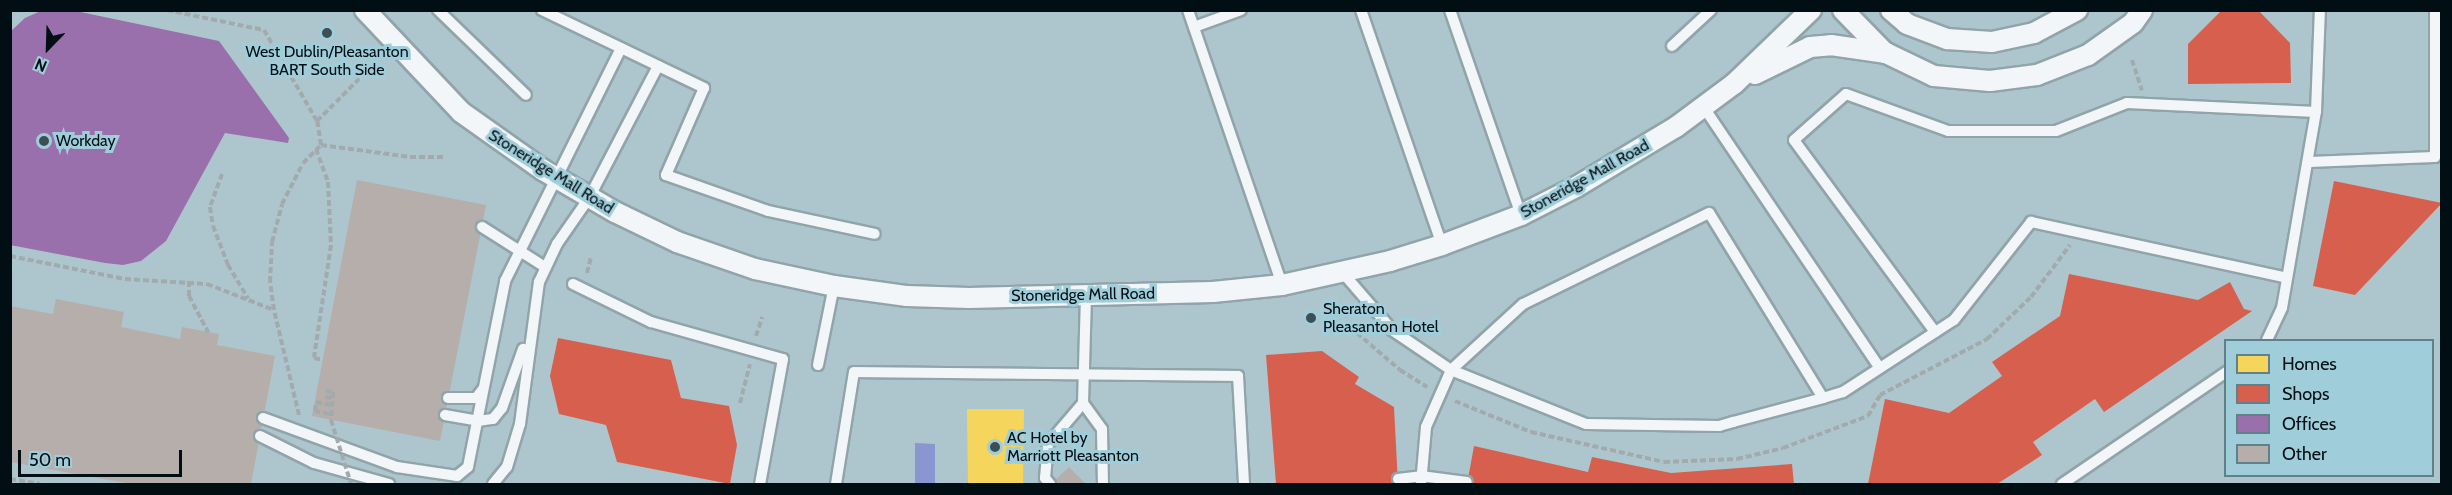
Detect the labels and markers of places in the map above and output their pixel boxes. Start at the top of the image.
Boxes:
marker: West Dublin/Pleasanton BART South Side [320,26,334,40]
place label: West Dublin/Pleasanton BART South Side [245,42,409,80]
place label: Workday [56,131,116,151]
marker: Workday [37,134,51,148]
place label: Sheraton Pleasanton Hotel [1323,299,1438,337]
marker: Sheraton Pleasanton Hotel [1304,311,1318,325]
place label: AC Hotel by Marriott Pleasanton [1007,428,1139,466]
marker: AC Hotel by Marriott Pleasanton [988,440,1002,454]

